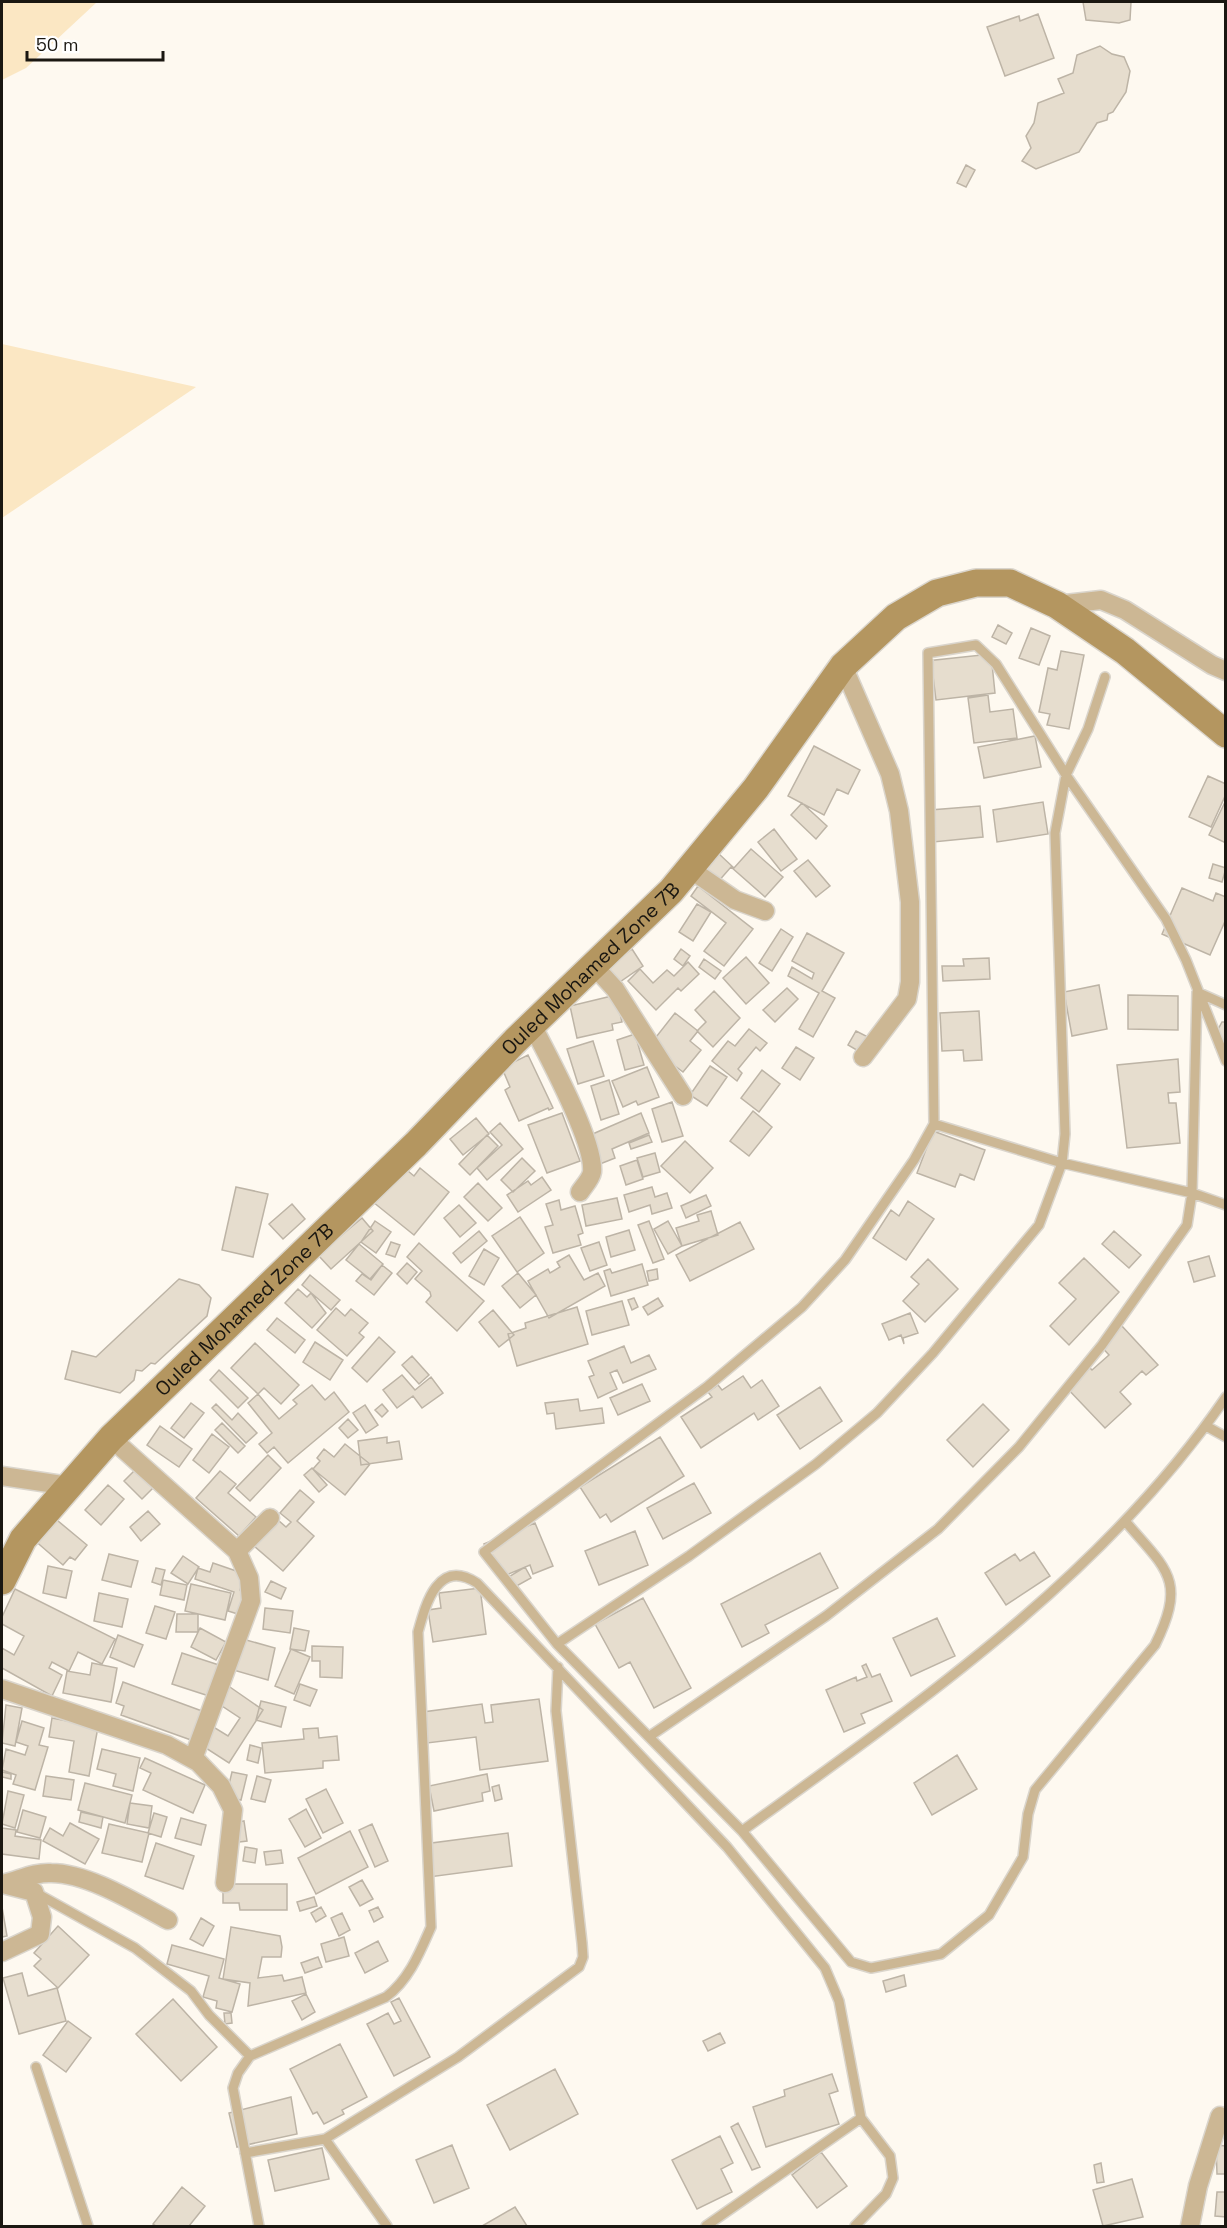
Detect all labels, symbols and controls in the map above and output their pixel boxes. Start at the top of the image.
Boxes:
scale bar [27,24,164,62]
text: 50 m [36,33,78,56]
street label: Ouled Mohamed Zone 7B [496,877,686,1061]
street label: Ouled Mohamed Zone 7B [149,1217,339,1402]

